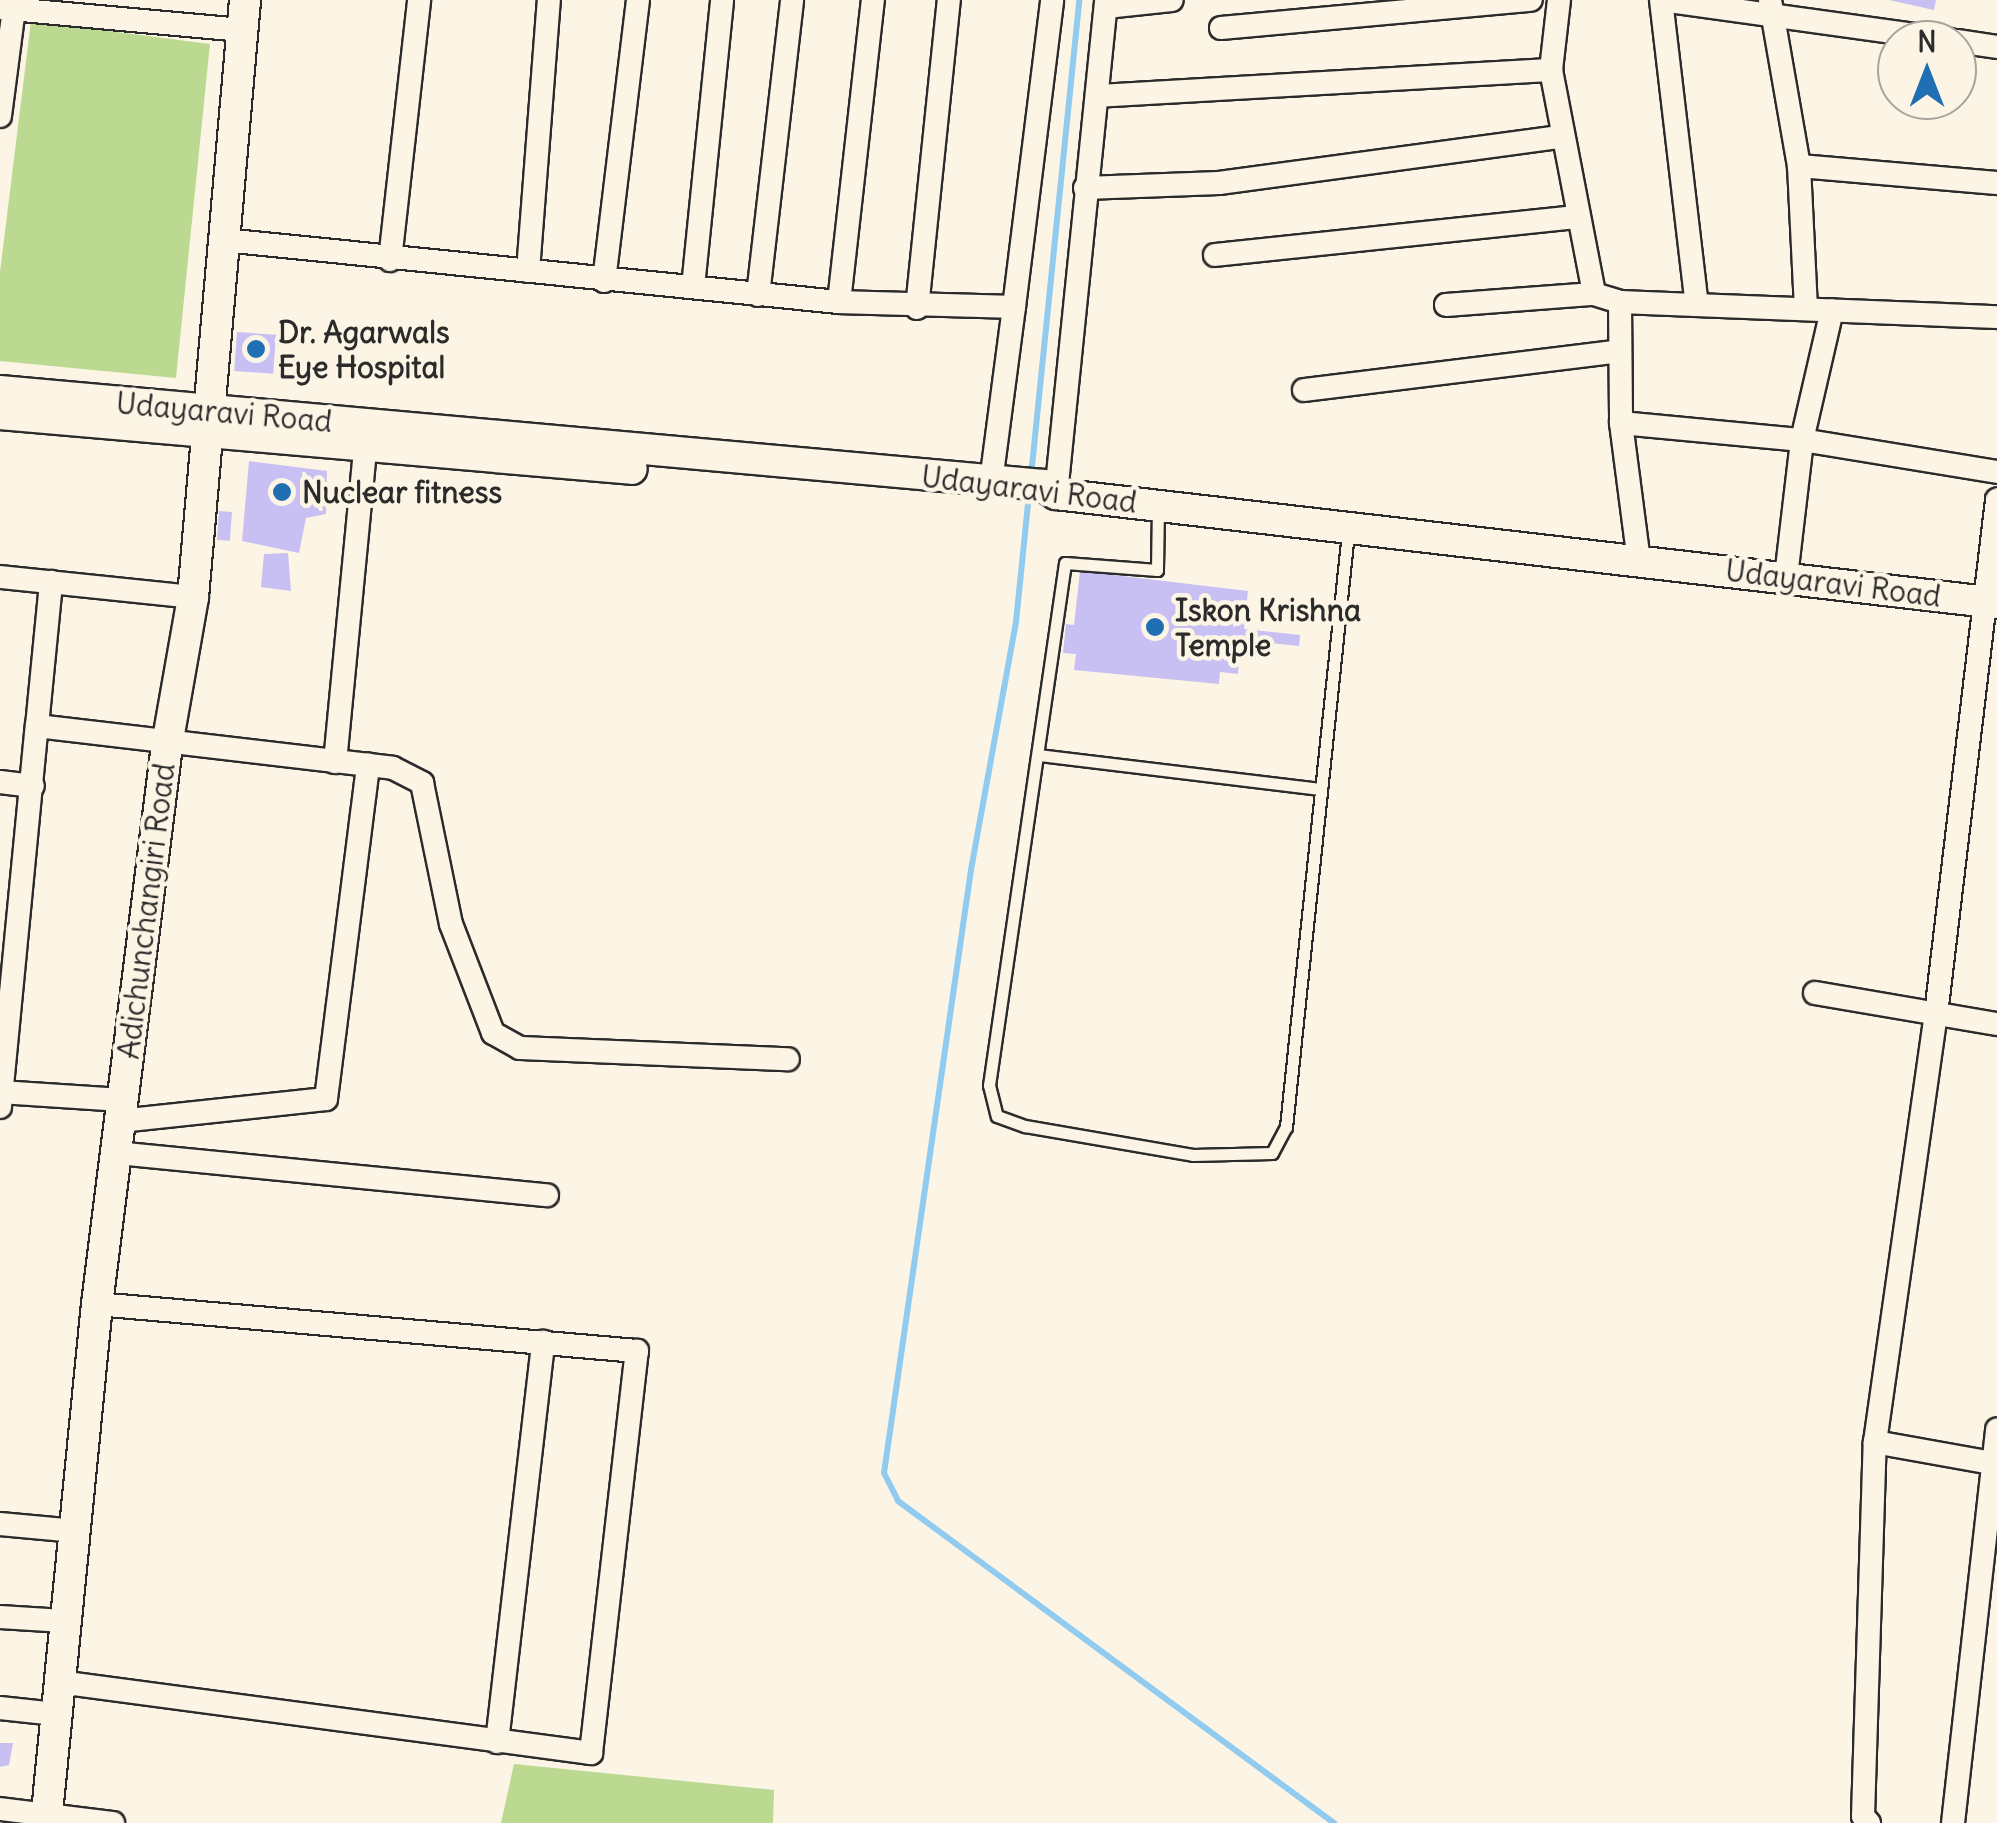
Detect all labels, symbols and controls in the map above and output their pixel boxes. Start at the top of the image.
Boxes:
north arrow [1877,20,1977,120]
text: N [1917,24,1937,60]
place label: Dr. Agarwals Eye Hospital [278,314,450,384]
marker: Dr. Agarwals Eye Hospital [243,336,269,362]
street label: Udayaravi Road [114,385,334,439]
street label: Udayaravi Road [919,458,1139,520]
place label: Nuclear fitness [302,474,502,510]
marker: Nuclear fitness [271,481,293,503]
street label: Udayaravi Road [1723,552,1943,614]
place label: Iskon Krishna Temple [1175,592,1361,662]
marker: Iskon Krishna Temple [1144,616,1166,638]
street label: Adichunchangiri Road [110,761,182,1061]

